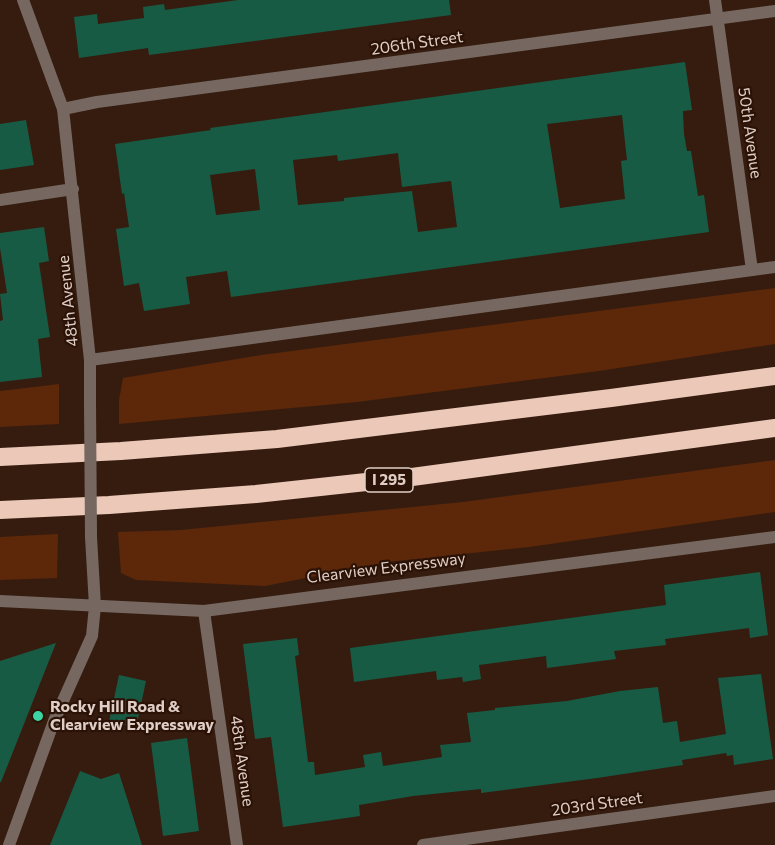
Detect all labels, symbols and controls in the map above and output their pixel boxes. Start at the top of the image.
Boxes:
street label: 206th Street [370,27,464,59]
street label: 50th Avenue [734,86,766,180]
street label: 48th Avenue [54,255,82,347]
road number: I 295 [365,468,413,492]
street label: Clearview Expressway [305,549,467,587]
place label: Rocky Hill Road & Clearview Expressway [50,697,214,735]
marker: Rocky Hill Road & Clearview Expressway [31,709,45,723]
street label: 48th Avenue [226,714,258,808]
street label: 203rd Street [550,788,644,820]

